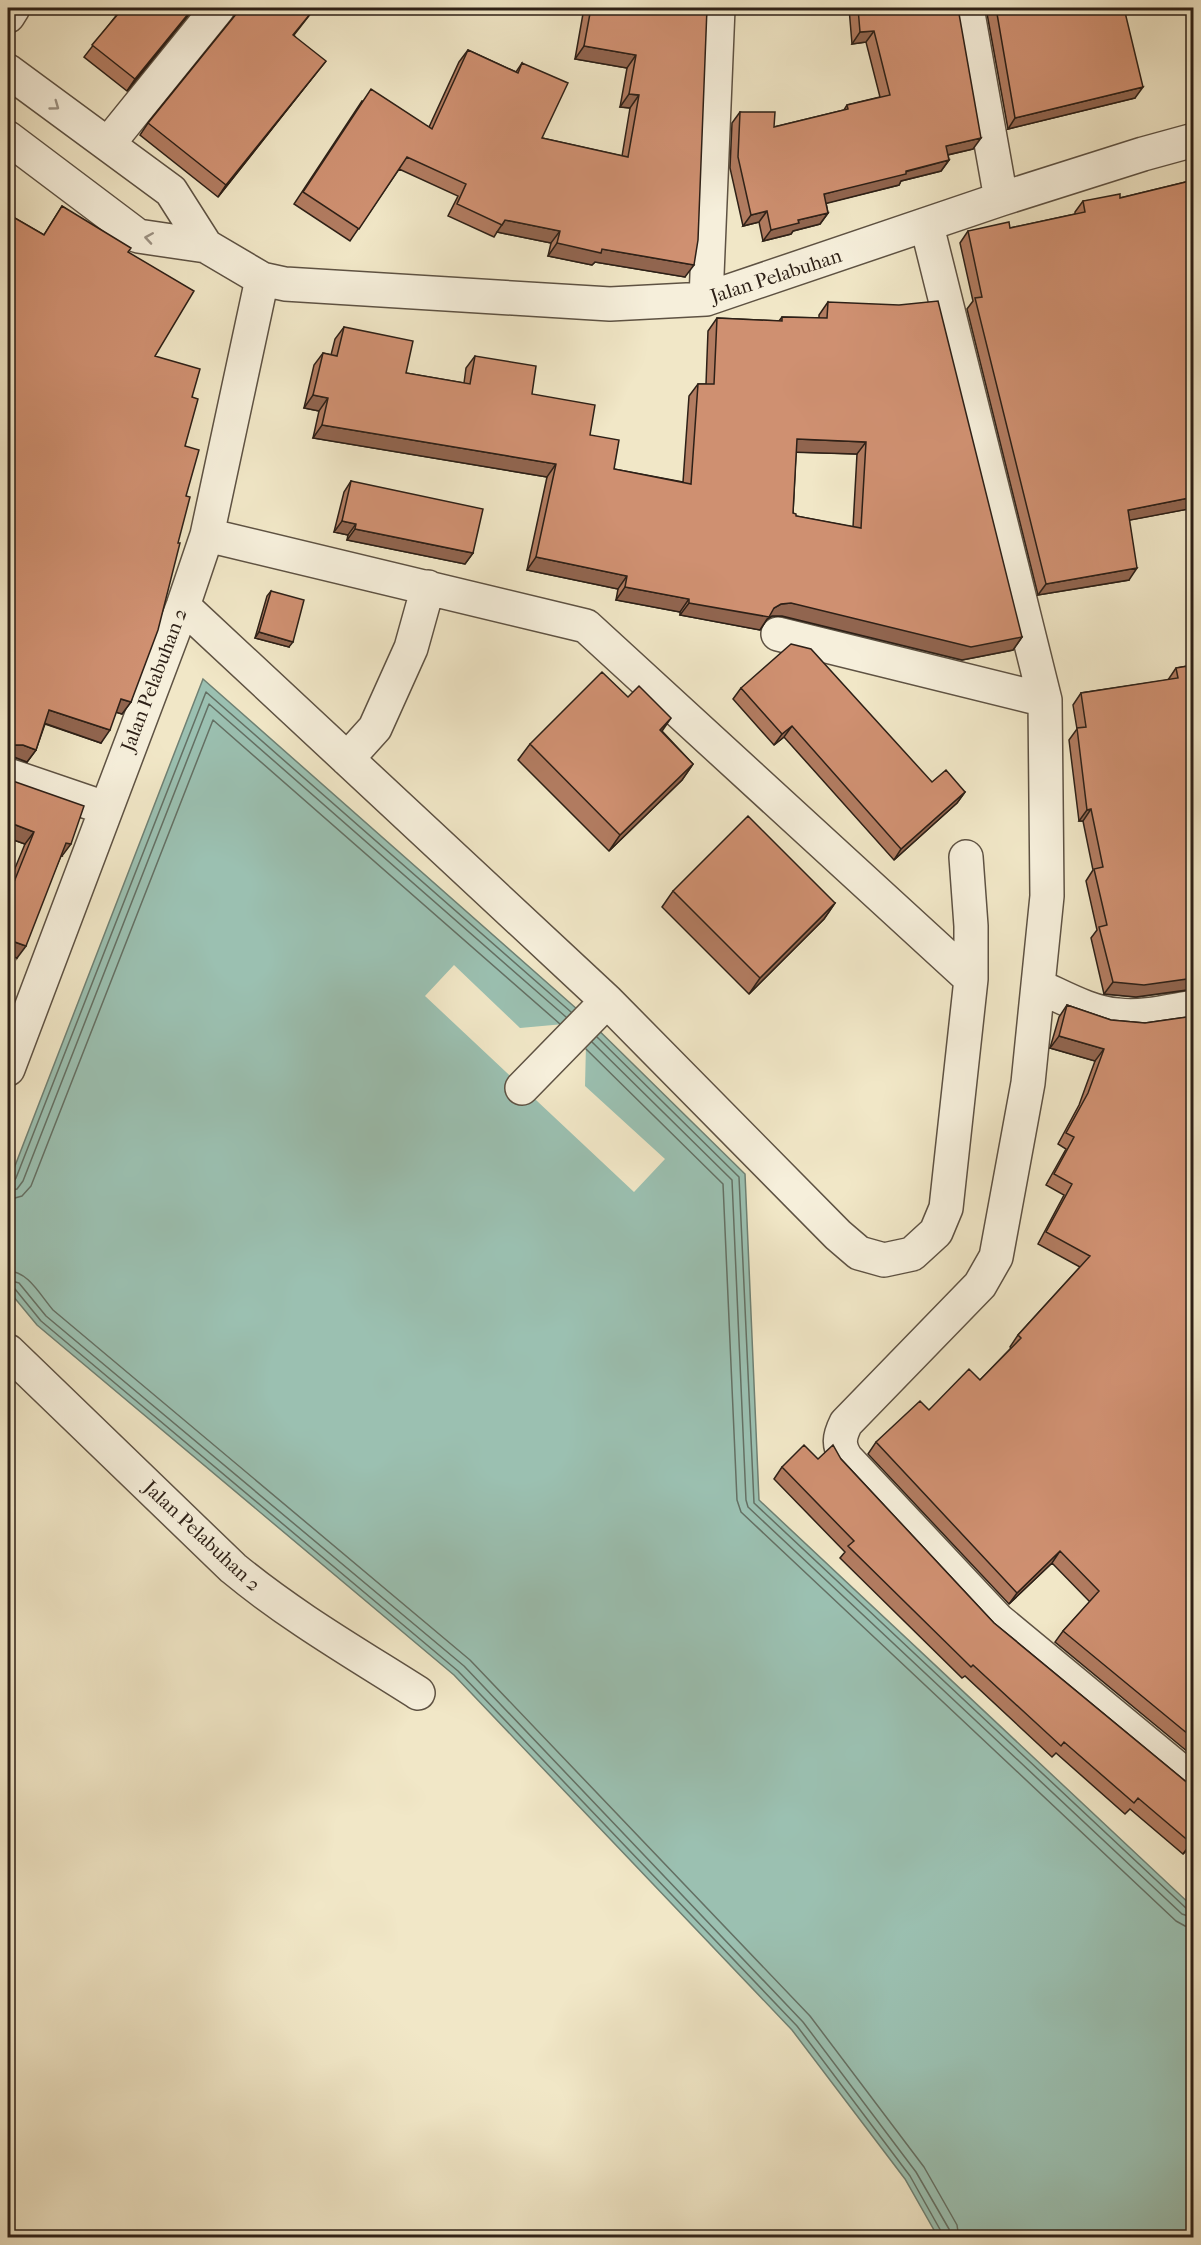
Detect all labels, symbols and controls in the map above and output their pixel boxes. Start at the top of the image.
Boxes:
one-way arrow [48,99,59,110]
one-way arrow [144,232,153,244]
street label: Jalan Pelabuhan [705,244,845,309]
street label: Jalan Pelabuhan 2 [115,605,192,757]
street label: Jalan Pelabuhan 2 [137,1475,265,1596]

